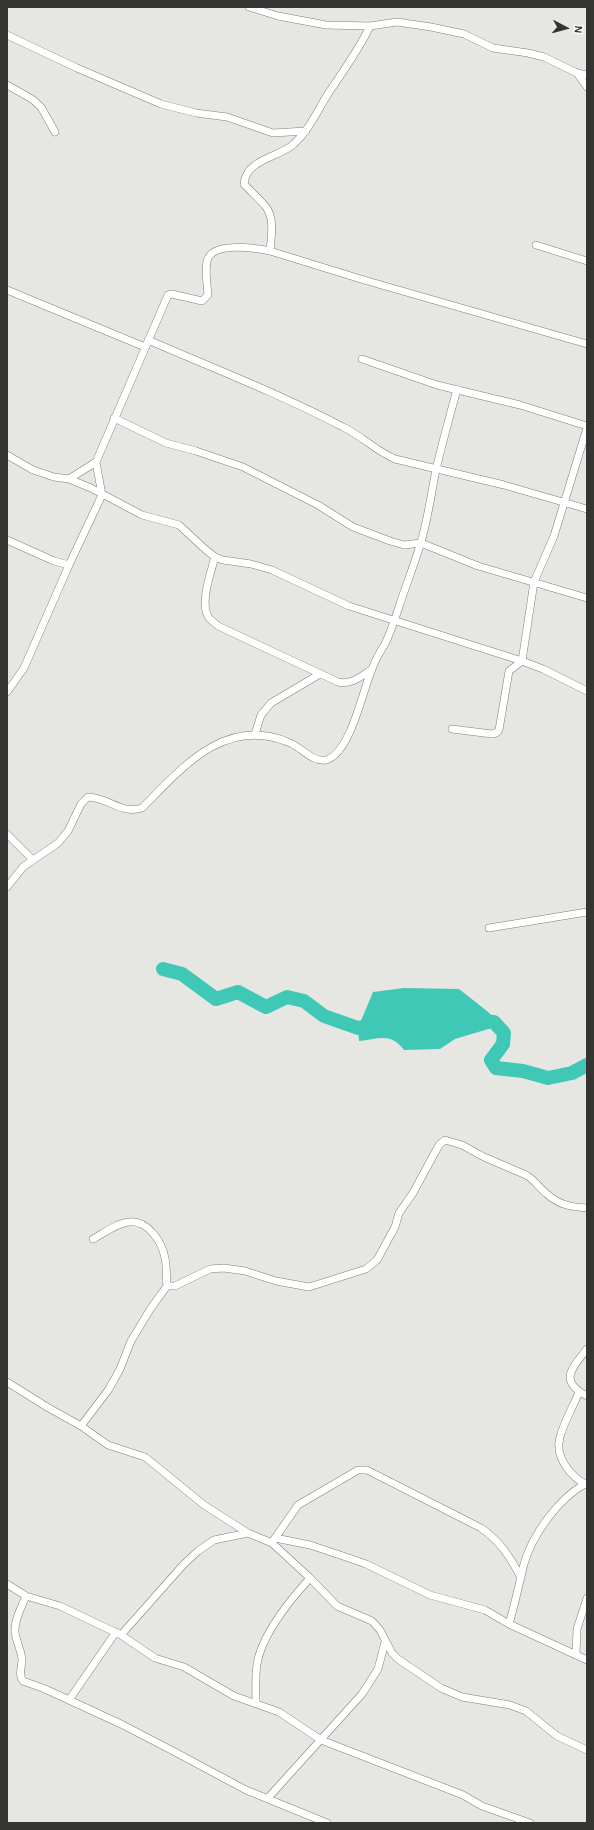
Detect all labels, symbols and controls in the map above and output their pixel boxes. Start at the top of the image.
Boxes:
north arrow [546,8,586,48]
text: N [573,25,584,34]

